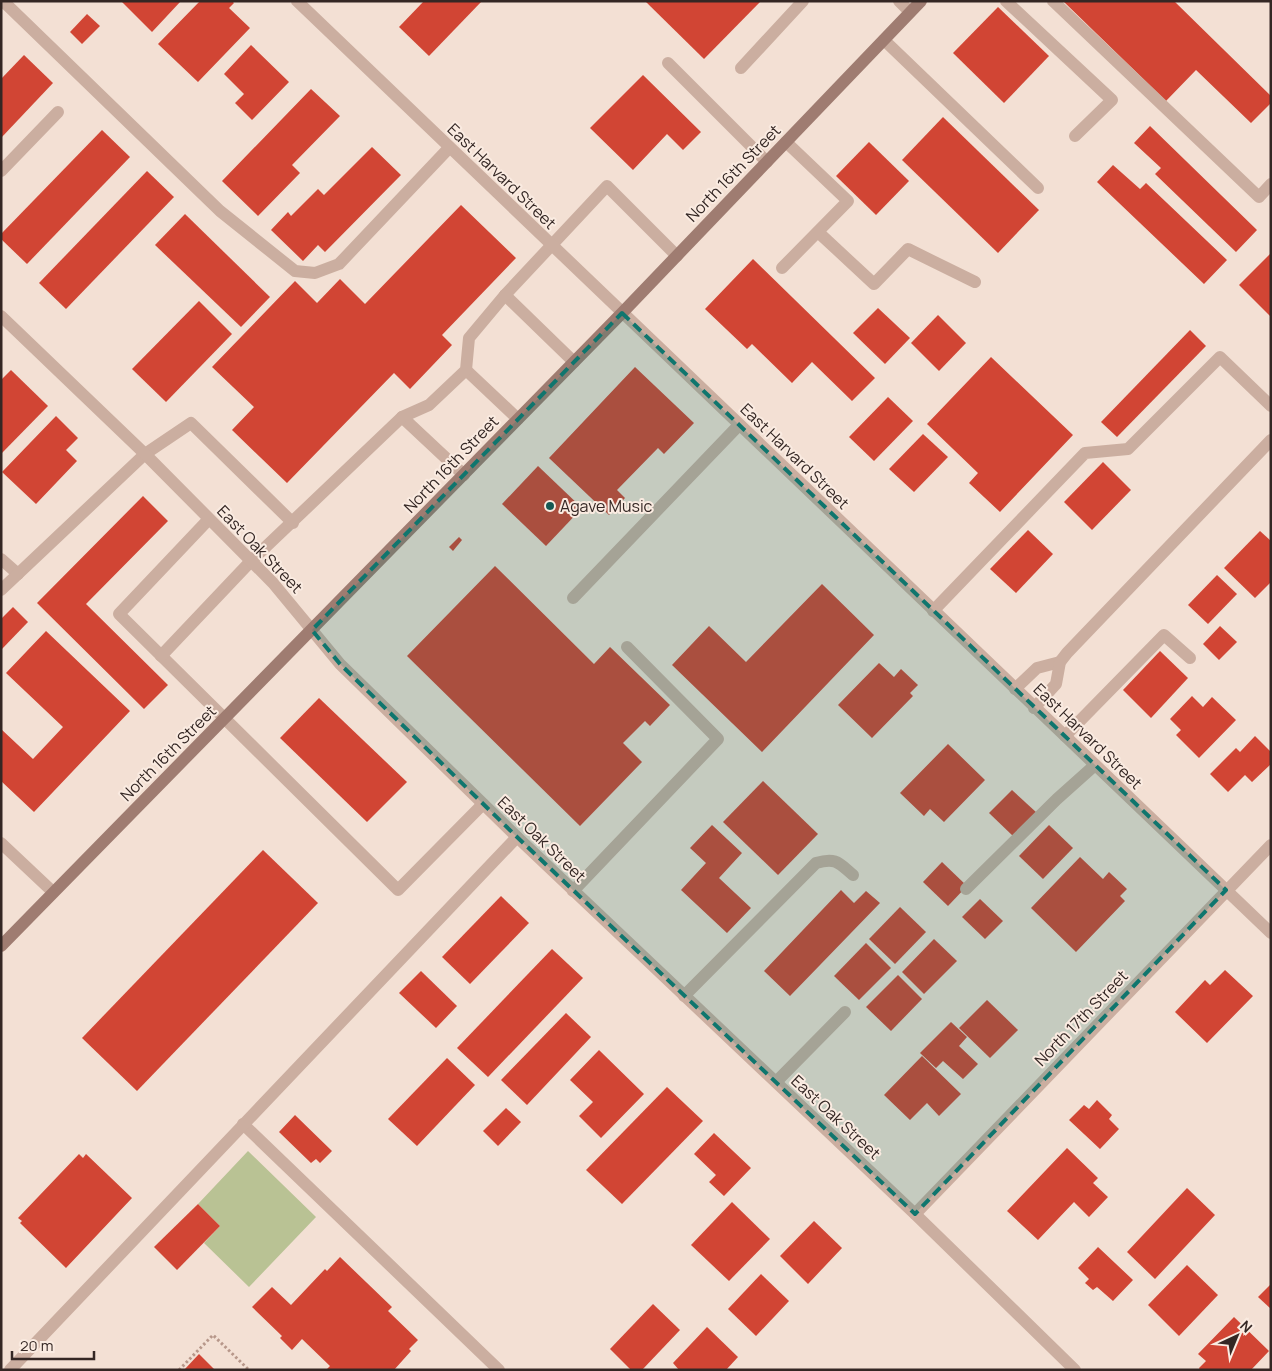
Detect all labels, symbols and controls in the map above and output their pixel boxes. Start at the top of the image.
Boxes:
street label: East Harvard Street [443,118,561,234]
street label: North 16th Street [681,119,785,227]
street label: East Harvard Street [736,398,854,514]
street label: North 16th Street [399,410,503,518]
place label: Agave Music [560,495,653,517]
street label: East Oak Street [212,500,308,598]
marker: Agave Music [544,500,556,512]
street label: East Harvard Street [1029,678,1147,794]
street label: North 16th Street [115,700,221,806]
street label: East Oak Street [493,791,591,887]
street label: North 17th Street [1029,965,1133,1071]
street label: East Oak Street [787,1070,885,1164]
north arrow [1212,1311,1262,1361]
text: N [1236,1316,1257,1337]
scale bar [12,1328,95,1360]
text: 20 m [20,1335,53,1356]

